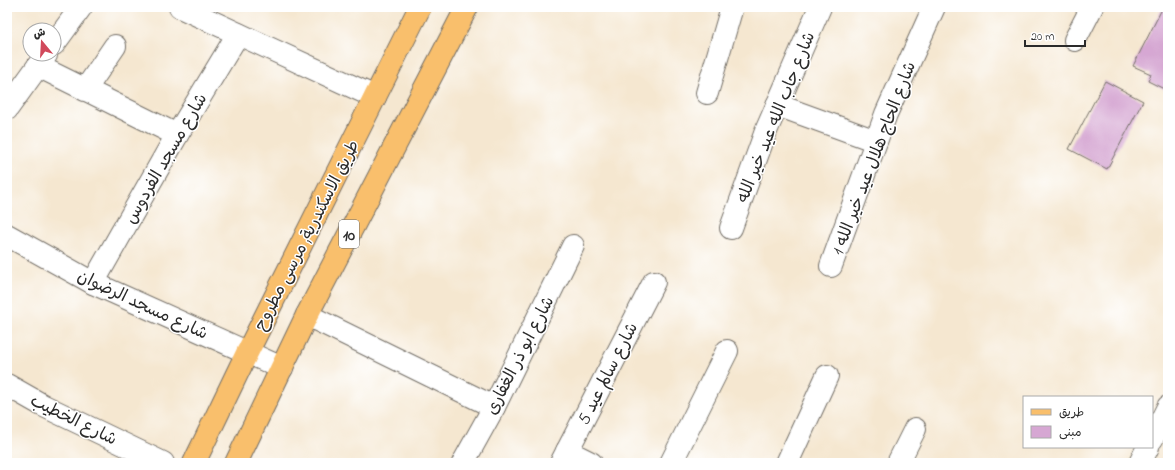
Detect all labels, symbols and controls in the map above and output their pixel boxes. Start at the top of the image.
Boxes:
north arrow [22,22,62,62]
scale bar [1025,22,1085,48]
text: ش [31,24,47,43]
street label: شارع جاب الله عيد خير الله [731,28,822,207]
text: 20 m [1031,28,1054,46]
street label: شارع الحاج هلال عيد خير الله 1 [826,58,923,259]
street label: شارع مسجد الفردوس [119,89,214,229]
street label: طريق الاسكندرية, مرسى مطروح [248,136,366,335]
road number: 10 [339,220,359,248]
street label: شارع مسجد الرضوان [73,264,212,347]
street label: شارع ابو ذر الغفارى [480,292,561,419]
street label: شارع سالم عيد 5 [572,318,645,429]
street label: شارع الخطيب [26,389,121,452]
legend [1023,396,1153,448]
text: طريق [1059,404,1084,422]
text: مبنى [1059,424,1082,442]

